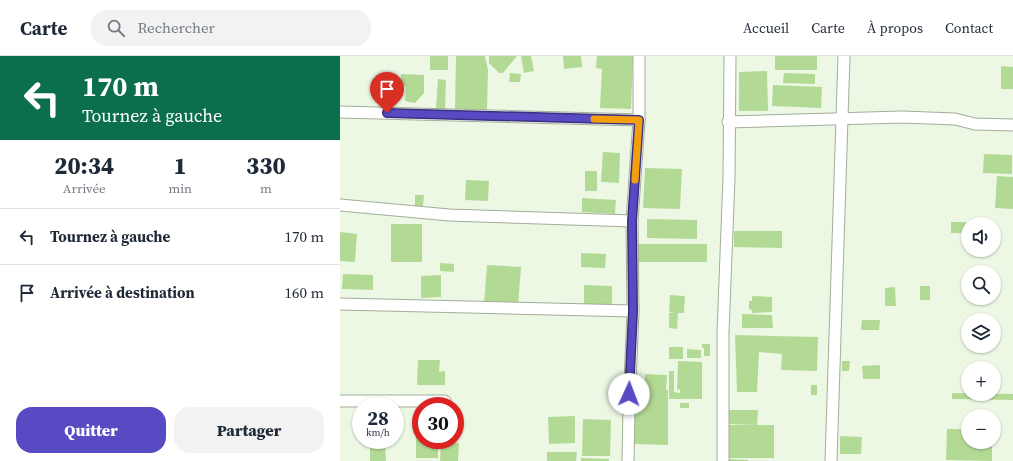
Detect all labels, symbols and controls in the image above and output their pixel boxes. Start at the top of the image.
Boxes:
search box [91,10,371,46]
text: Carte [20,15,67,41]
icon: search [105,17,127,39]
text: Rechercher [137,17,215,38]
text: Accueil [743,18,789,38]
text: Carte [811,18,845,38]
text: À propos [867,18,923,38]
text: Contact [945,18,993,38]
text: 170 m [82,67,159,105]
icon: left [16,72,68,124]
pin [370,72,404,113]
icon: arrive [376,78,398,100]
text: Tournez à gauche [82,103,222,128]
text: 20:34 [54,149,114,182]
text: 1 [174,149,187,182]
text: 330 [246,149,286,182]
text: Arrivée [63,180,106,197]
text: min [168,180,192,197]
text: m [260,180,272,197]
map controls [961,217,1001,449]
button: sound [961,217,1001,257]
icon: left [16,226,38,248]
text: Tournez à gauche [50,226,170,247]
text: 170 m [284,226,324,247]
button: search [961,265,1001,305]
icon: arrive [16,282,38,304]
text: Arrivée à destination [50,282,195,303]
text: 160 m [284,282,324,303]
button: layers [961,313,1001,353]
button: + [961,361,1001,401]
position arrow [608,373,650,415]
speed limit sign: 30 [412,397,464,449]
text: 28 [367,404,389,432]
button: Quitter [16,407,166,453]
button: Partager [174,407,324,453]
button: − [961,409,1001,449]
text: km/h [366,426,390,439]

